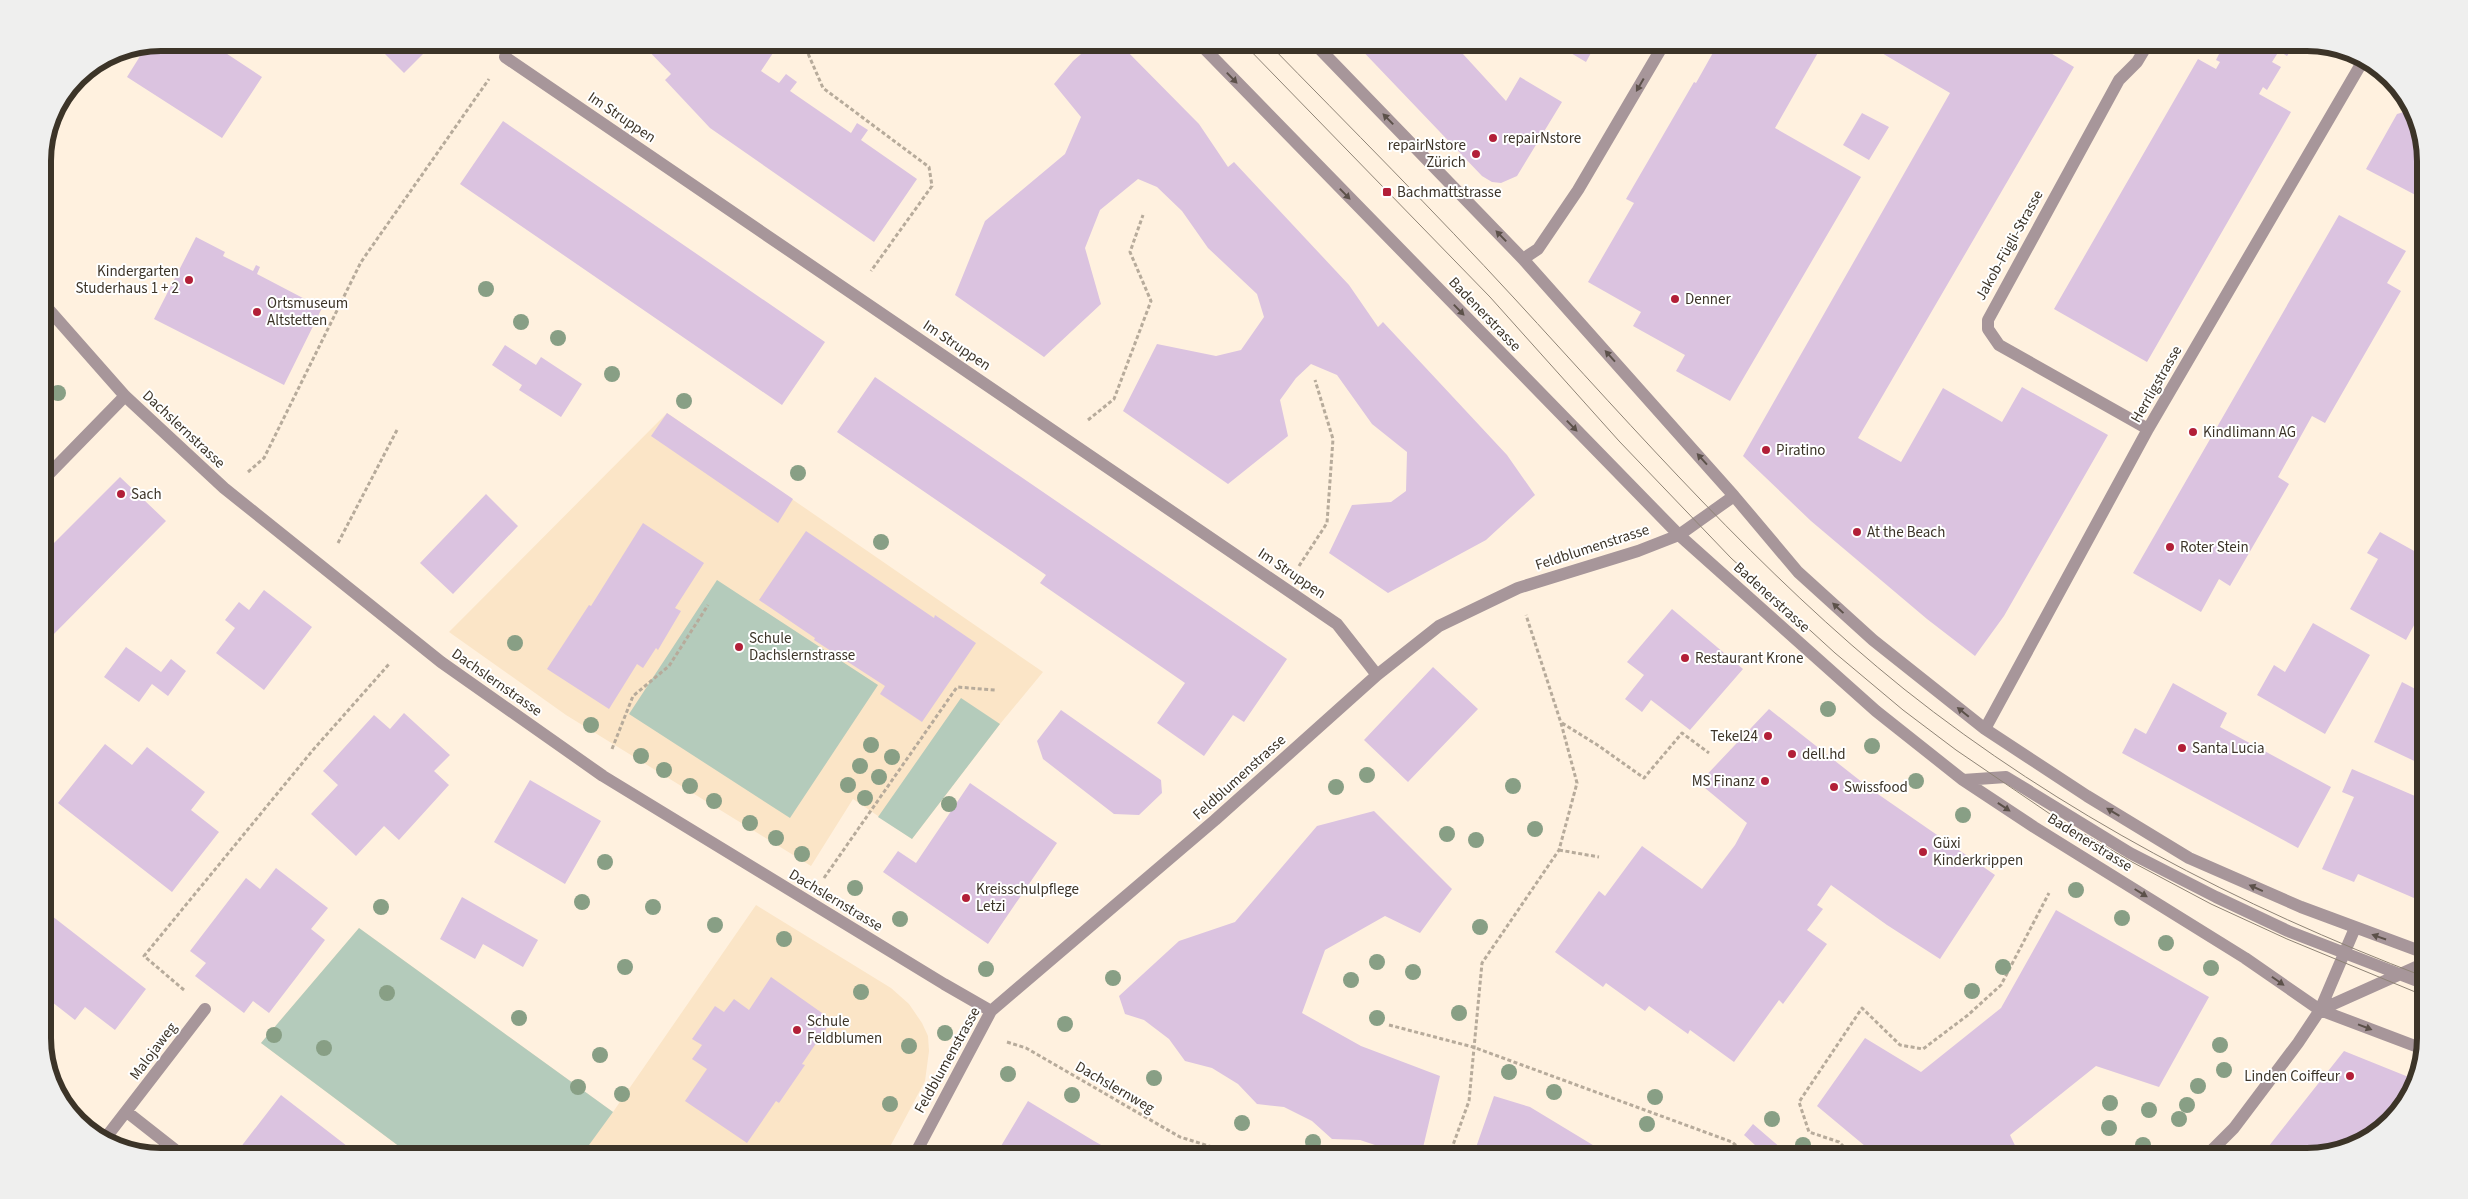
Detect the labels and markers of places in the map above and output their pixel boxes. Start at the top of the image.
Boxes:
place label: repairNstore [1503,128,1581,149]
marker: repairNstore [1487,132,1499,144]
place label: repairNstore Zürich [1388,135,1466,173]
marker: repairNstore Zürich [1470,148,1482,160]
place label: Bachmattstrasse [1397,182,1501,203]
marker: Bachmattstrasse [1381,186,1393,198]
place label: Kindergarten Studerhaus 1 + 2 [76,261,179,299]
marker: Kindergarten Studerhaus 1 + 2 [183,274,195,286]
place label: Denner [1685,289,1732,310]
place label: Ortsmuseum Altstetten [267,293,348,331]
marker: Denner [1669,293,1681,305]
marker: Ortsmuseum Altstetten [251,306,263,318]
place label: Kindlimann AG [2203,422,2296,443]
marker: Kindlimann AG [2187,426,2199,438]
place label: Piratino [1776,440,1825,461]
marker: Piratino [1760,444,1772,456]
place label: Sach [131,484,162,505]
marker: Sach [115,488,127,500]
place label: At the Beach [1867,522,1945,543]
marker: At the Beach [1851,526,1863,538]
place label: Roter Stein [2180,537,2249,558]
marker: Roter Stein [2164,541,2176,553]
place label: Schule Dachslernstrasse [749,628,855,666]
marker: Schule Dachslernstrasse [733,641,745,653]
place label: Restaurant Krone [1695,648,1803,669]
marker: Restaurant Krone [1679,652,1691,664]
place label: Tekel24 [1710,726,1759,747]
marker: Tekel24 [1762,730,1774,742]
place label: Santa Lucia [2192,738,2264,759]
marker: Santa Lucia [2176,742,2188,754]
place label: dell.hd [1802,744,1846,765]
marker: dell.hd [1786,748,1798,760]
place label: MS Finanz [1692,771,1755,792]
marker: MS Finanz [1759,775,1771,787]
place label: Swissfood [1844,777,1908,798]
marker: Swissfood [1828,781,1840,793]
place label: Güxi Kinderkrippen [1933,833,2023,871]
marker: Güxi Kinderkrippen [1917,846,1929,858]
place label: Kreisschulpflege Letzi [976,879,1079,917]
marker: Kreisschulpflege Letzi [960,892,972,904]
place label: Schule Feldblumen [807,1011,882,1049]
marker: Schule Feldblumen [791,1024,803,1036]
place label: Linden Coiffeur [2244,1066,2341,1087]
marker: Linden Coiffeur [2344,1070,2356,1082]

